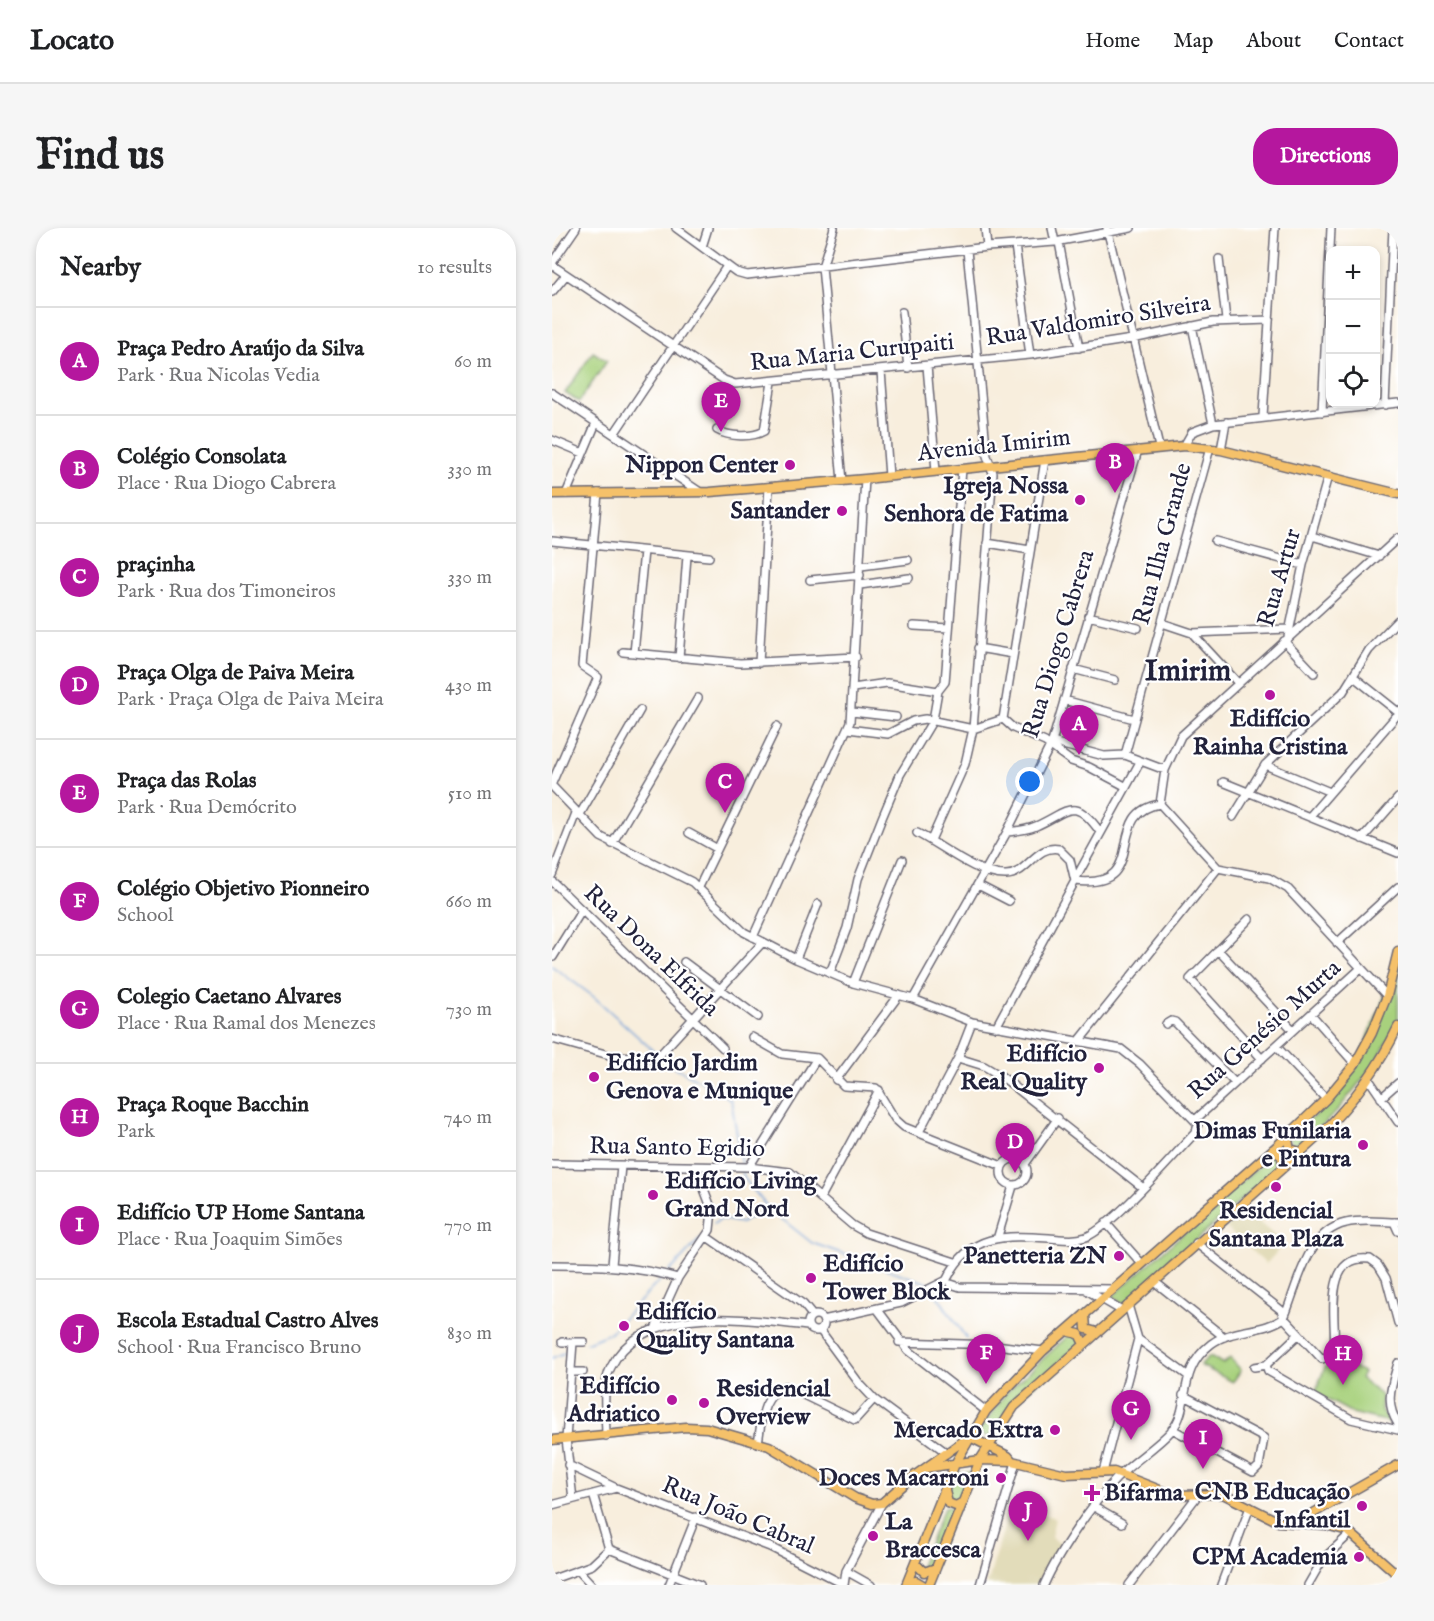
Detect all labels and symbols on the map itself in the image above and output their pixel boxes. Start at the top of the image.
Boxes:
street label: Rua Valdomiro Silveira [983,288,1213,354]
street label: Rua Maria Curupaiti [748,327,956,379]
pin: E [702,382,740,432]
street label: Avenida Imirim [915,423,1072,470]
pin: B [1096,444,1134,493]
place label: Nippon Center [624,450,778,481]
marker: Nippon Center [783,458,797,472]
street label: Rua Ilha Grande [1127,460,1199,628]
place label: Igreja Nossa Senhora de Fatima [884,471,1069,530]
marker: Igreja Nossa Senhora de Fatima [1073,493,1087,507]
place label: Santander [731,496,830,527]
marker: Santander [835,504,849,518]
street label: Rua Artur [1251,525,1309,631]
street label: Rua Diogo Cabrera [1016,546,1103,742]
district label: Imirim [1145,653,1231,691]
marker: Edifício Rainha Cristina [1263,688,1277,702]
place label: Edifício Rainha Cristina [1193,704,1348,763]
pin: A [1060,706,1098,755]
pin: C [706,764,744,813]
your location [1015,767,1044,796]
street label: Rua Dona Elfrida [577,878,726,1024]
street label: Rua Genésio Murta [1182,953,1348,1107]
place label: Edifício Real Quality [960,1039,1088,1098]
place label: Edifício Jardim Genova e Munique [606,1048,793,1107]
marker: Edifício Real Quality [1092,1061,1106,1075]
marker: Edifício Jardim Genova e Munique [587,1070,601,1084]
place label: Dimas Funilaria e Pintura [1193,1116,1352,1175]
pin: D [996,1124,1034,1173]
street label: Rua Santo Egidio [589,1131,765,1165]
marker: Dimas Funilaria e Pintura [1356,1138,1370,1152]
place label: Edifício Living Grand Nord [665,1166,818,1225]
marker: Residencial Santana Plaza [1269,1180,1283,1194]
marker: Edifício Living Grand Nord [646,1188,660,1202]
place label: Residencial Santana Plaza [1209,1196,1344,1255]
place label: Panetteria ZN [963,1241,1107,1272]
place label: Edifício Tower Block [822,1249,951,1308]
marker: Panetteria ZN [1112,1249,1126,1263]
marker: Edifício Tower Block [804,1271,818,1285]
place label: Edifício Quality Santana [636,1297,794,1356]
marker: Edifício Quality Santana [617,1319,631,1333]
pin: F [966,1334,1006,1384]
pin: H [1324,1336,1362,1385]
place label: Edifício Adriatico [567,1371,660,1430]
place label: Residencial Overview [716,1374,831,1433]
pin: G [1112,1390,1150,1440]
marker: Edifício Adriatico [665,1393,679,1407]
marker: Residencial Overview [697,1396,711,1410]
place label: Mercado Extra [893,1415,1044,1446]
pin: I [1184,1420,1222,1469]
marker: Mercado Extra [1048,1423,1062,1437]
place label: Doces Macarroni [819,1463,990,1494]
street label: Rua João Cabral [657,1470,819,1562]
marker: Doces Macarroni [994,1471,1008,1485]
place label: CNB Educação Infantil [1195,1477,1350,1536]
place label: Bifarma [1104,1478,1184,1509]
marker: Bifarma [1085,1486,1099,1500]
pin: J [1008,1492,1048,1541]
marker: CNB Educação Infantil [1355,1499,1369,1513]
place label: La Braccesca [885,1507,981,1566]
marker: La Braccesca [866,1529,880,1543]
place label: CPM Academia [1192,1542,1348,1573]
marker: CPM Academia [1352,1550,1366,1564]

